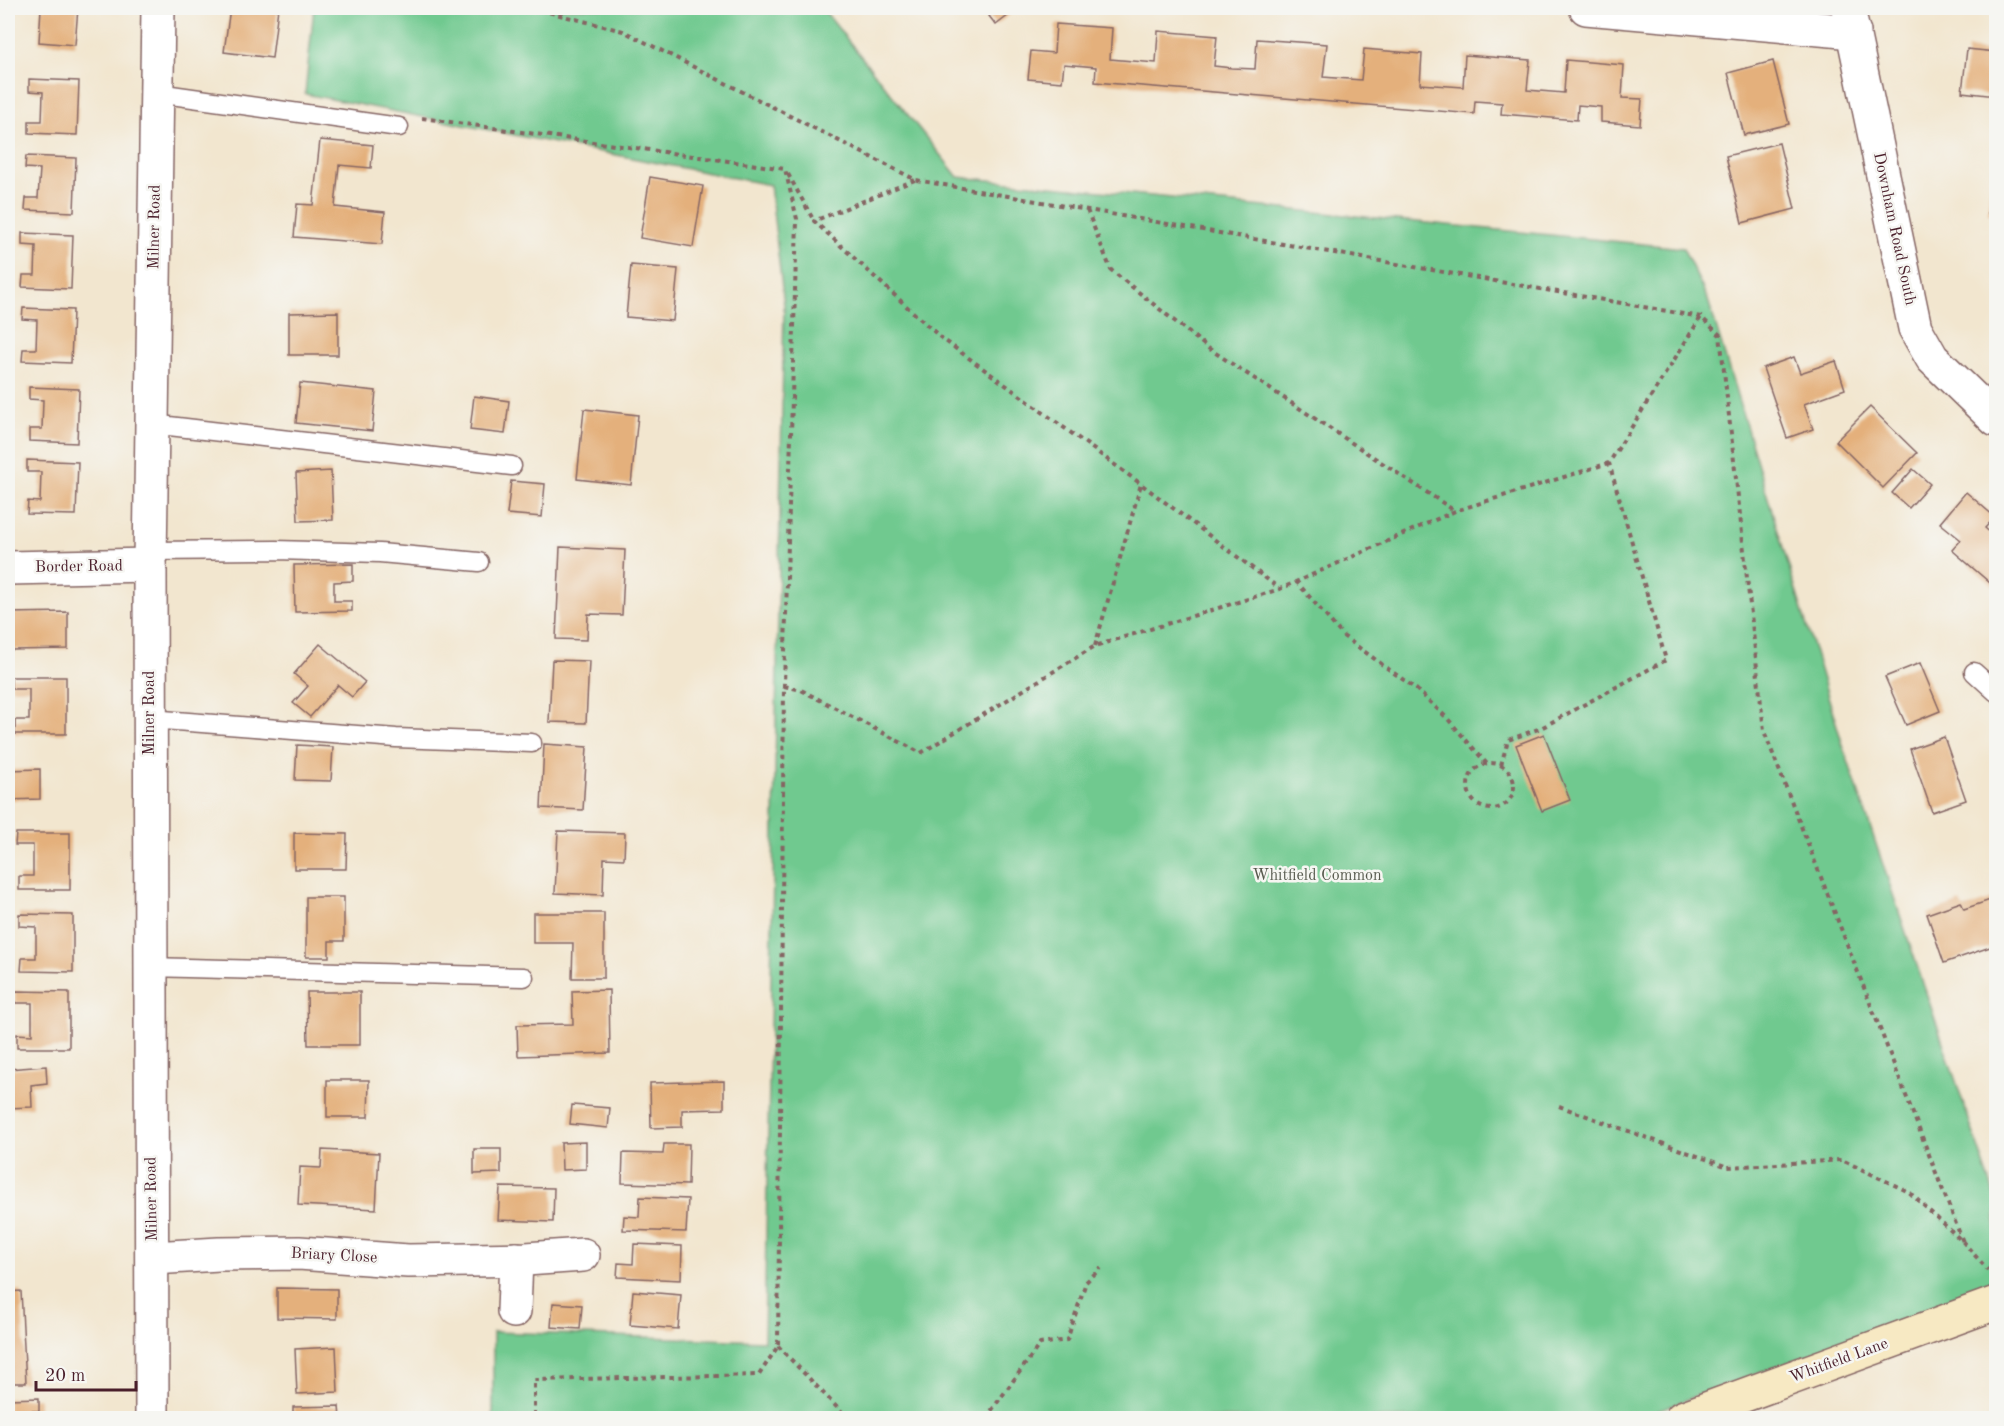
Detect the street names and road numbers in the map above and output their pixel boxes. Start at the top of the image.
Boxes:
street label: Downham Road South [1870,151,1918,307]
street label: Milner Road [146,184,164,270]
street label: Border Road [35,558,123,576]
street label: Milner Road [142,671,158,755]
street label: Milner Road [143,1156,161,1242]
street label: Briary Close [290,1246,378,1266]
street label: Whitfield Lane [1788,1336,1890,1386]

